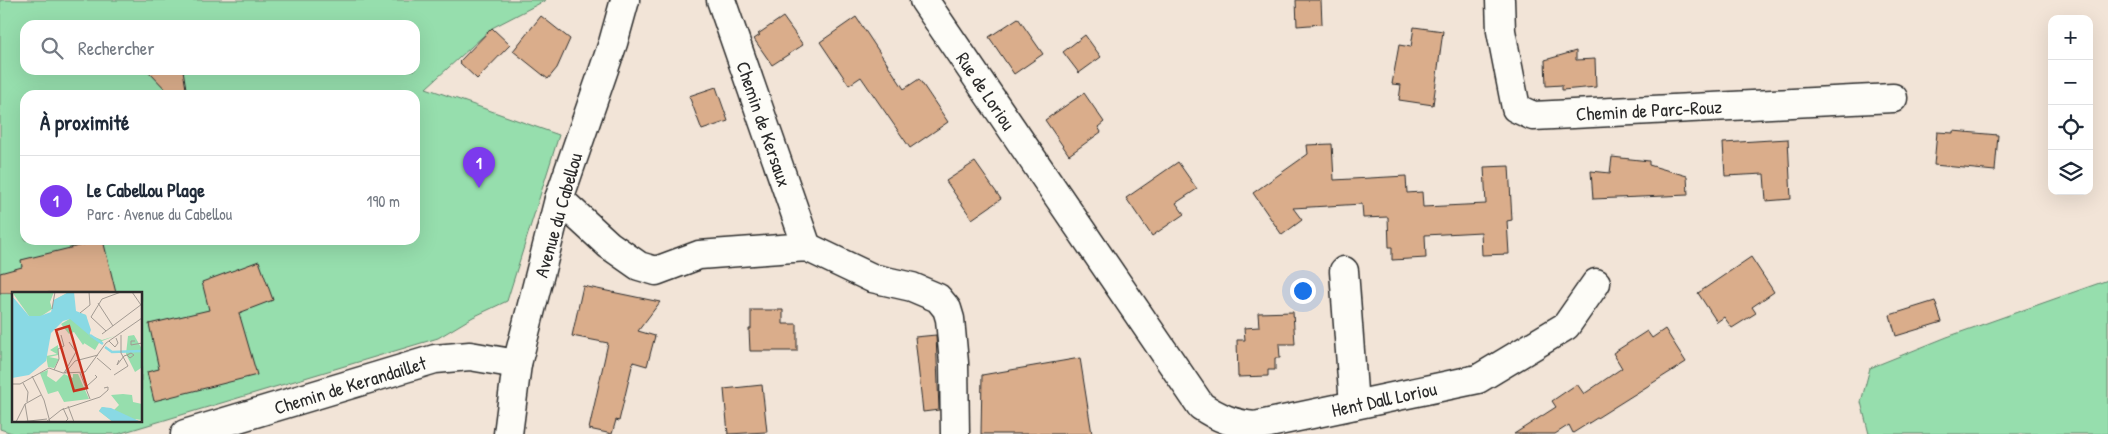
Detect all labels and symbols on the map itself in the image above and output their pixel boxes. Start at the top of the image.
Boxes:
street label: Rue de Loriou [950,47,1022,136]
street label: Chemin de Kersaux [730,58,798,190]
street label: Chemin de Parc-Rouz [1575,93,1723,127]
pin: 1 [463,147,495,188]
street label: Avenue du Cabellou [528,149,588,280]
your location [1290,278,1316,304]
inset map [12,292,142,422]
street label: Chemin de Kerandaillet [271,349,430,420]
street label: Hent Dall Loriou [1329,375,1439,423]

